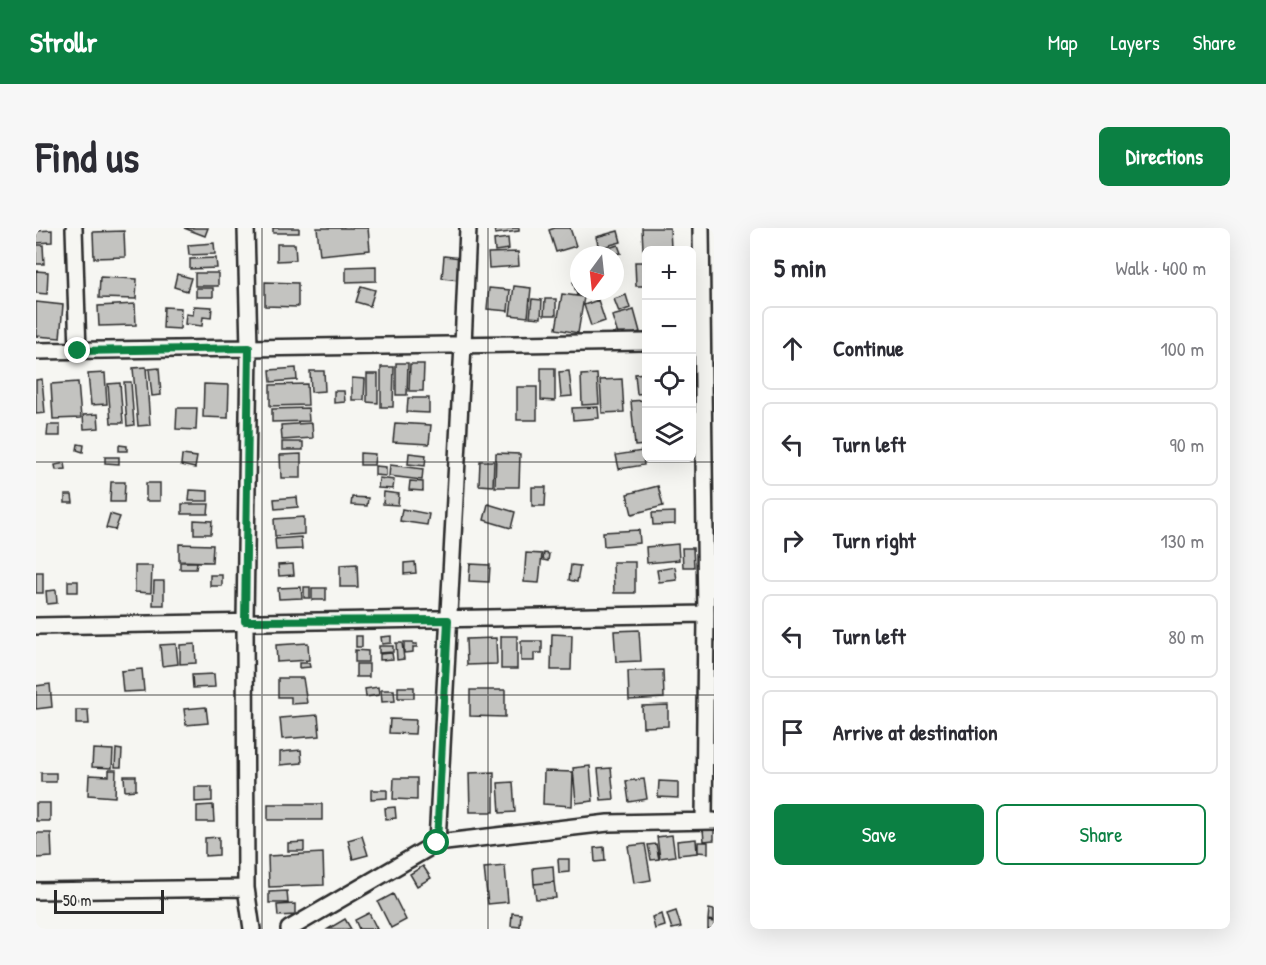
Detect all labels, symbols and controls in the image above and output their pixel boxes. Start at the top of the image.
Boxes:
text: Strollr [30,23,97,61]
text: Map [1048,28,1077,57]
text: Layers [1110,28,1160,57]
text: Share [1193,28,1236,57]
button: Directions [1099,127,1230,186]
text: Find us [36,128,139,185]
north arrow [570,246,624,300]
map controls [642,246,696,462]
button: + [642,246,696,300]
text: 5 min [774,250,826,285]
text: Walk · 400 m [1115,254,1206,281]
button: − [642,300,696,354]
icon: ahead [776,332,809,365]
text: Continue [833,333,904,363]
text: 100 m [1161,335,1204,362]
route end [64,337,90,363]
button: locate [642,354,696,408]
button: layers [642,408,696,462]
icon: left [776,428,809,461]
text: Turn left [833,429,906,459]
text: 90 m [1170,431,1204,458]
icon: right [776,524,809,557]
text: Turn right [833,525,916,555]
text: 130 m [1161,527,1204,554]
icon: left [776,620,809,653]
text: Turn left [833,621,906,651]
text: 80 m [1168,623,1204,650]
icon: arrive [776,716,809,749]
text: Arrive at destination [833,717,998,747]
button: Save [774,804,984,865]
button: Share [996,804,1206,865]
route start [423,829,449,855]
scale bar [54,887,164,914]
text: 50 m [63,889,92,911]

